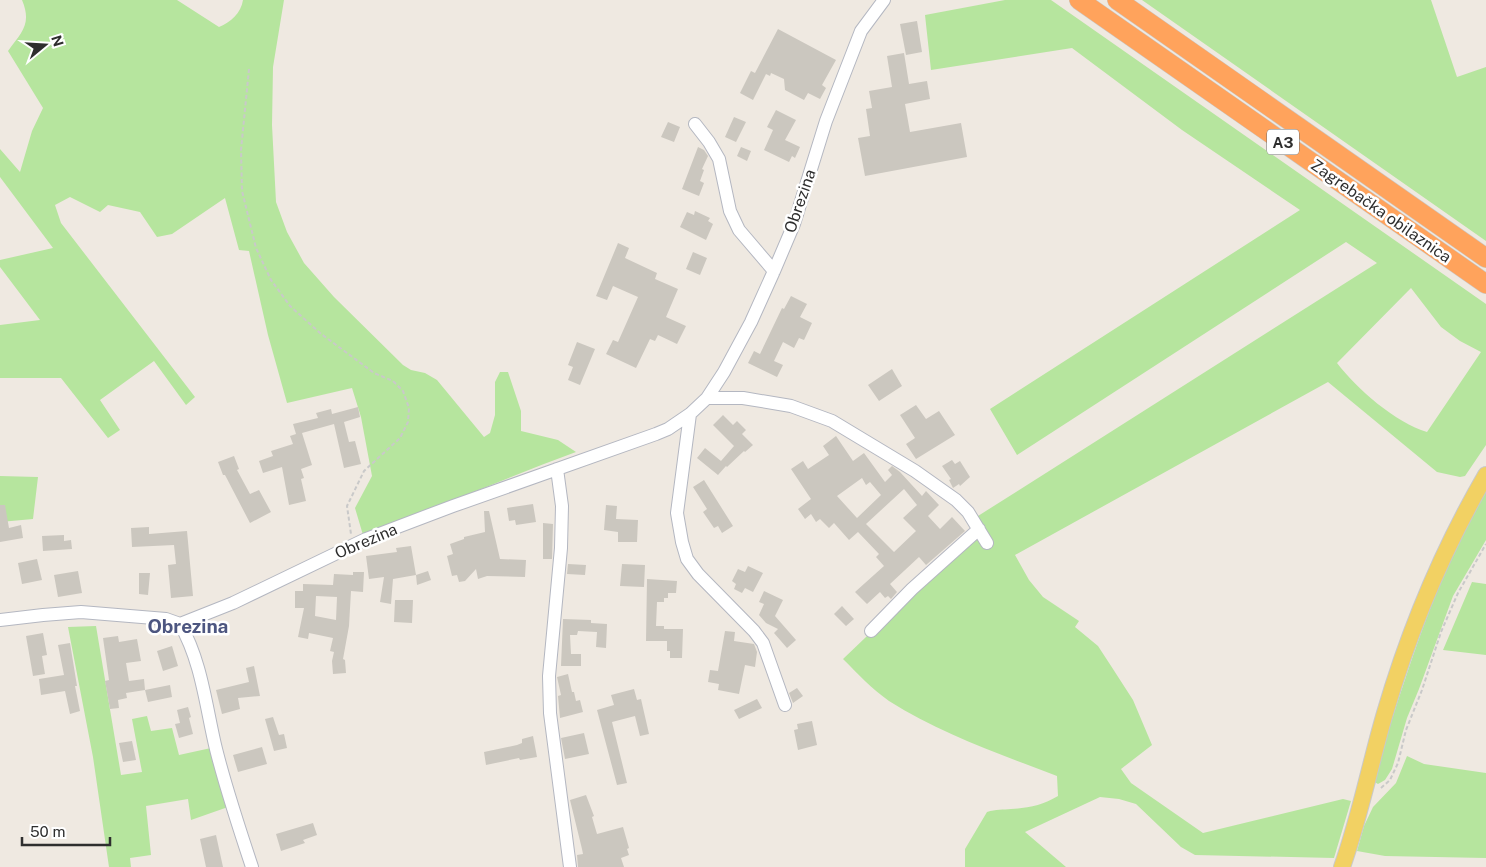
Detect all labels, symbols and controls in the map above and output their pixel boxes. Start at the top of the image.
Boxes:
north arrow [20,20,70,70]
text: N [48,33,67,49]
road number: A3 [1267,130,1299,154]
street label: Zagrebačka obilaznica [1307,155,1455,267]
street label: Obrezina [780,167,820,235]
street label: Obrezina [332,519,400,563]
district label: Obrezina [148,615,228,637]
scale bar [22,814,110,846]
text: 50 m [30,823,65,840]

